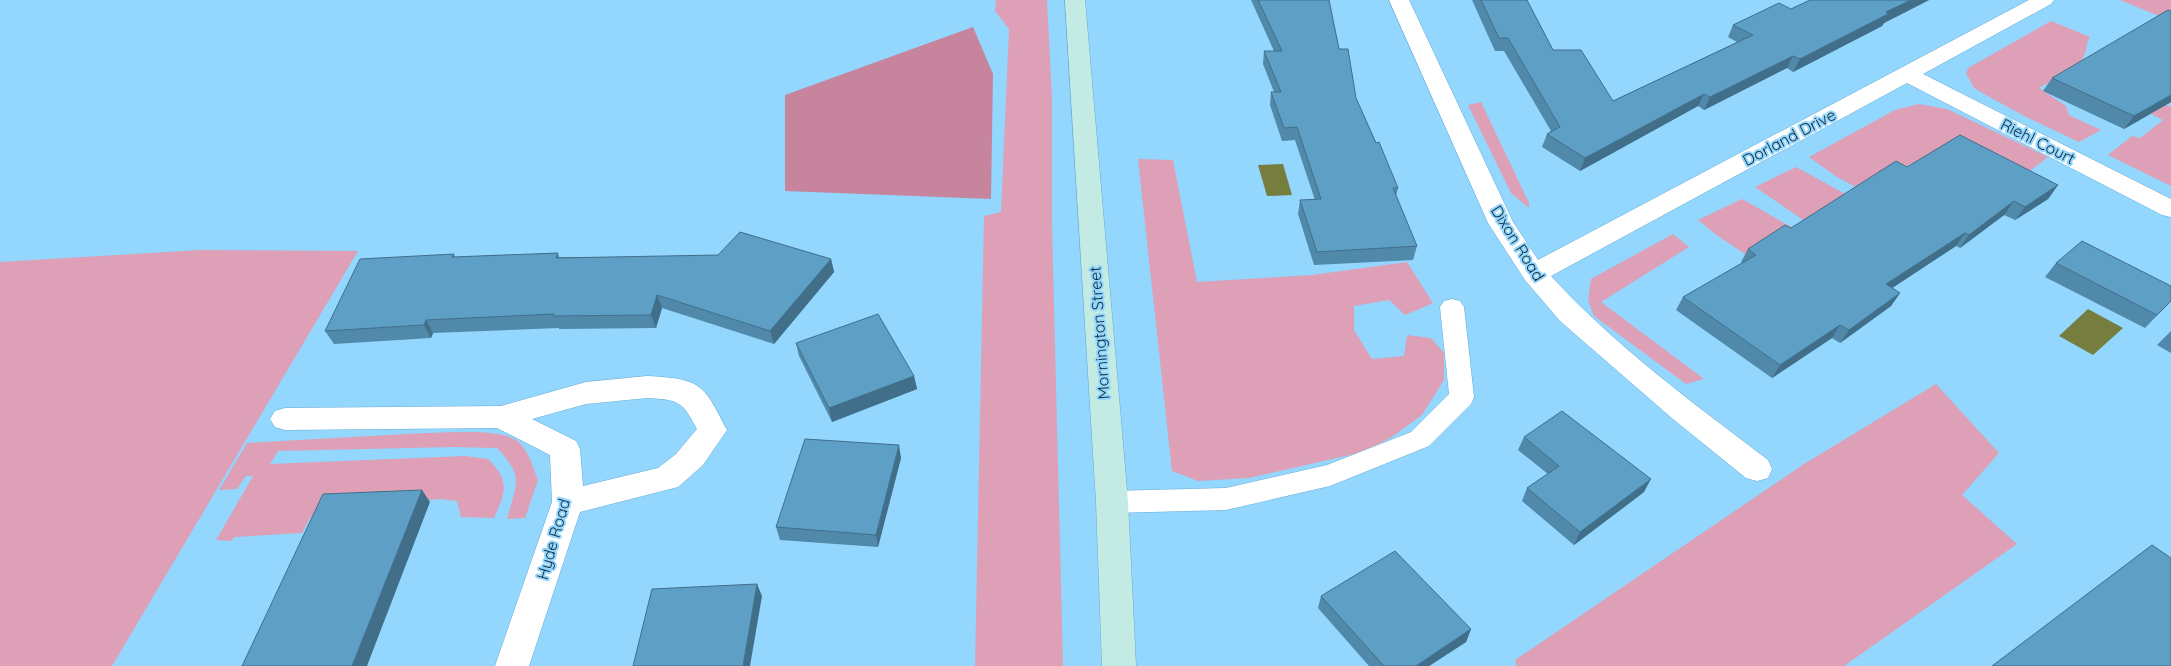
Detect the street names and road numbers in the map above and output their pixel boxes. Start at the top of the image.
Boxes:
street label: Dorland Drive [1739,104,1839,170]
street label: Riehl Court [1997,114,2079,168]
street label: Dixon Road [1487,201,1549,285]
street label: Mornington Street [1084,266,1114,400]
street label: Hyde Road [532,496,574,582]

